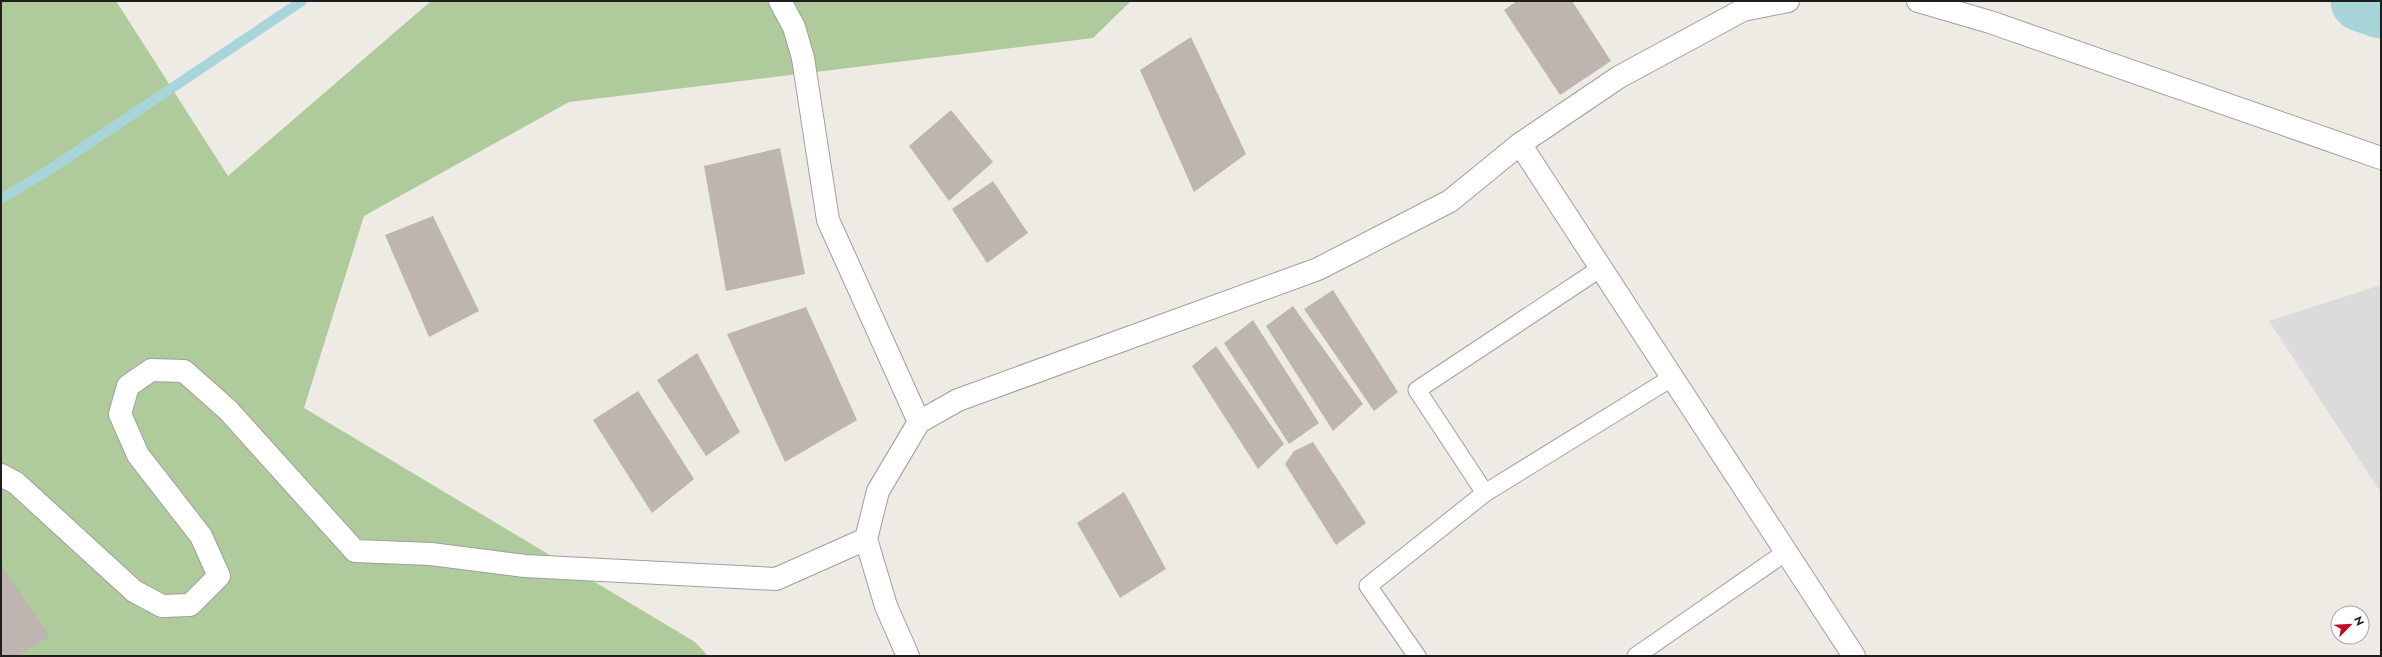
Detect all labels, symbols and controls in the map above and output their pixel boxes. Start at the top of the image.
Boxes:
north arrow [2330,605,2370,645]
text: N [2350,614,2368,628]

